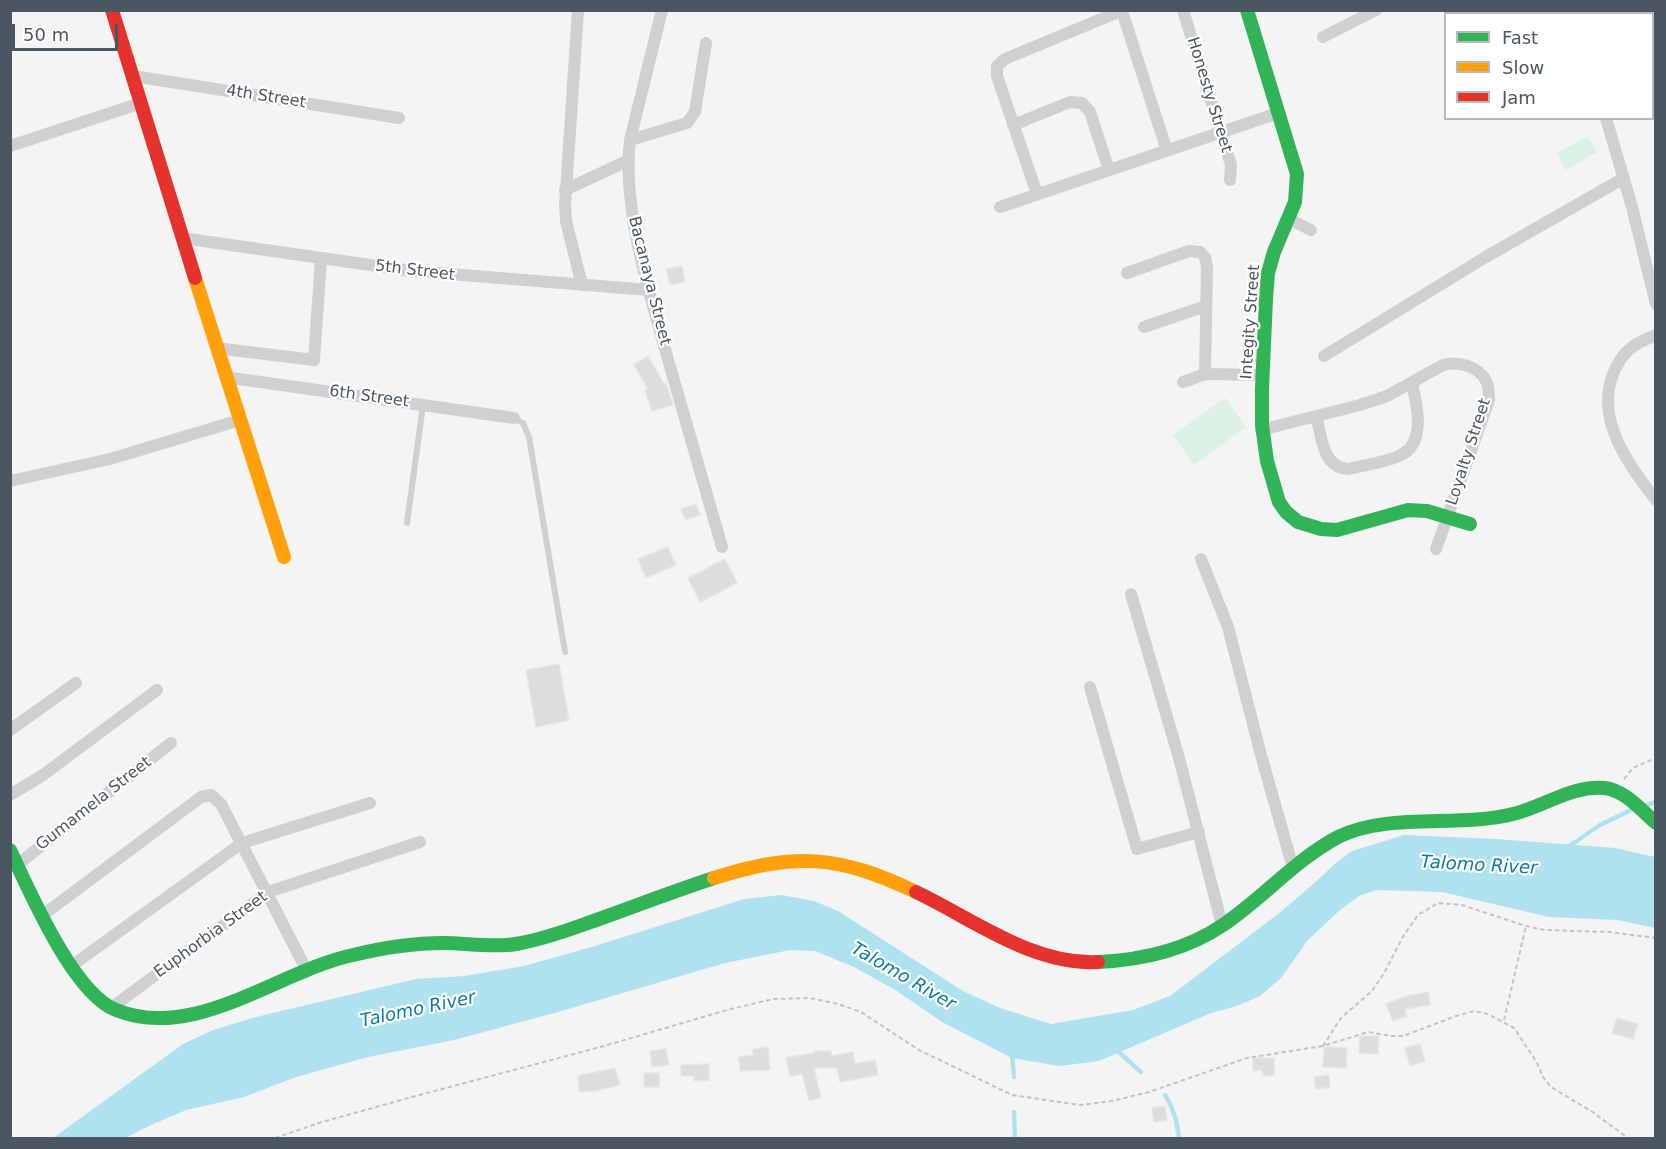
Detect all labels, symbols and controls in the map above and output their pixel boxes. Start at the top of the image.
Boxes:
scale bar [15,12,122,50]
legend [1444,12,1654,120]
text: 50 m [23,24,69,45]
text: Fast [1502,27,1538,48]
street label: Honesty Street [1182,35,1236,155]
text: Slow [1502,57,1544,78]
street label: 4th Street [225,81,307,113]
text: Jam [1502,87,1536,108]
street label: Bacanaya Street [624,214,674,348]
street label: 5th Street [374,257,456,285]
street label: Integity Street [1237,264,1265,380]
street label: 6th Street [328,382,410,412]
street label: Loyalty Street [1443,396,1495,508]
street label: Gumamela Street [32,753,156,855]
water label: Talomo River [1420,852,1538,880]
street label: Euphorbia Street [151,888,271,982]
water label: Talomo River [847,938,959,1016]
water label: Talomo River [359,987,477,1033]

